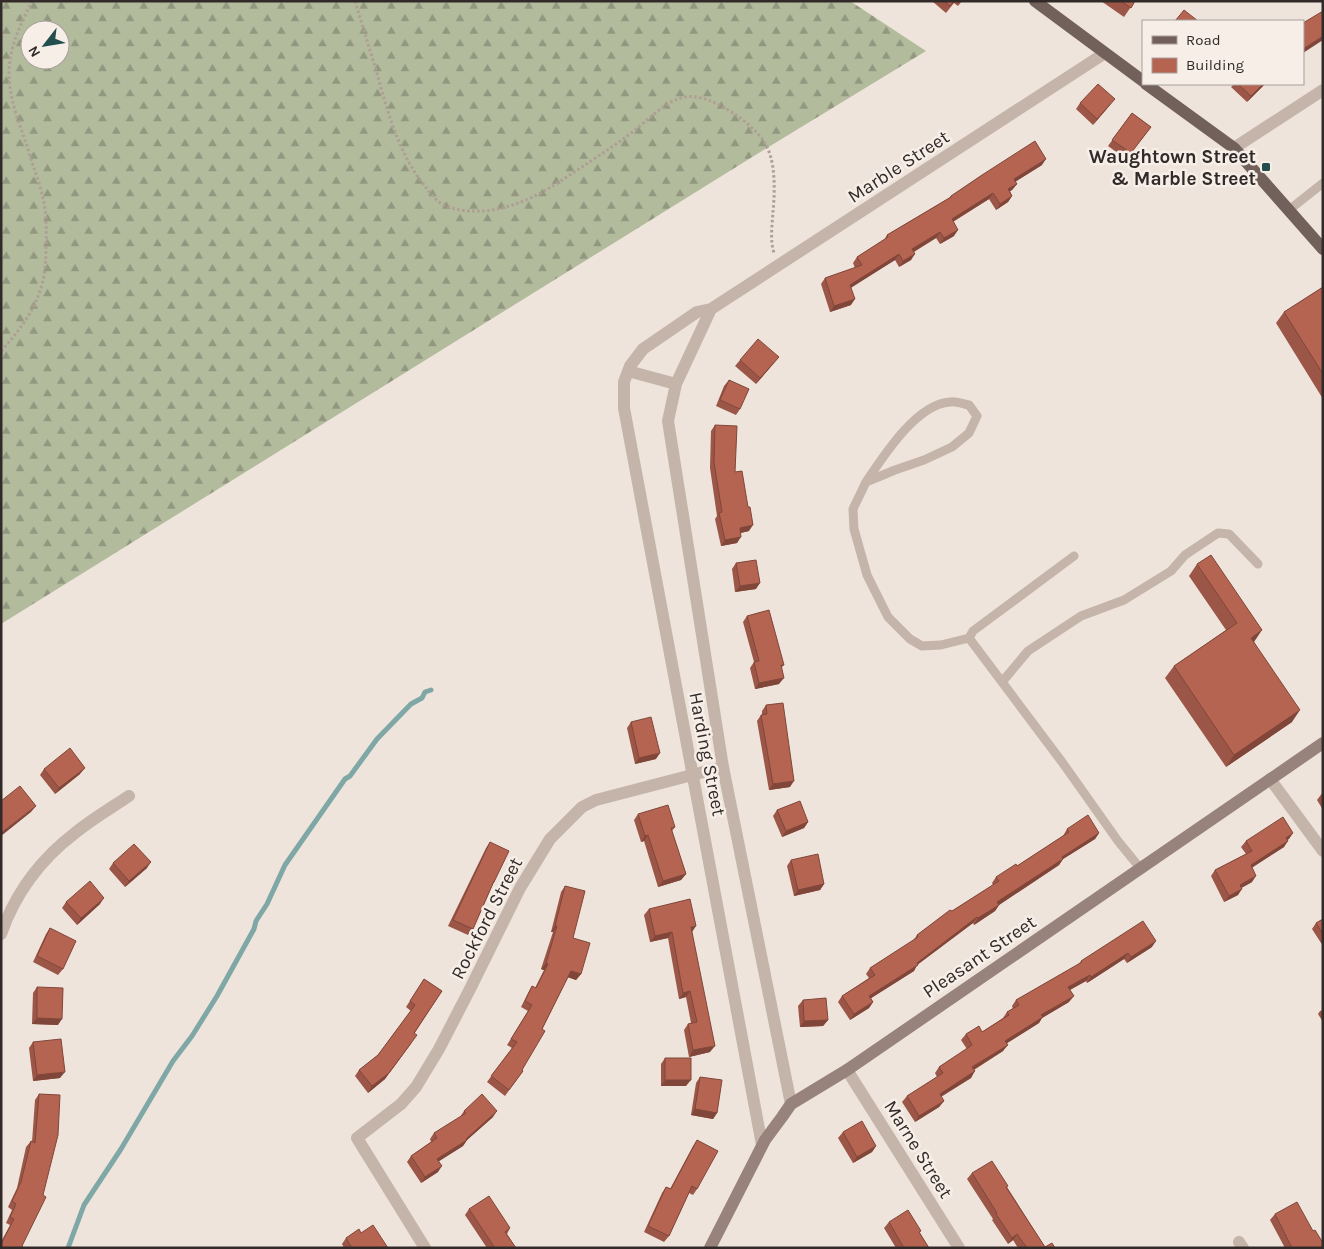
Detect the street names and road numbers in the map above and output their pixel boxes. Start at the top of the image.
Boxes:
street label: Marble Street [844,126,953,208]
street label: Harding Street [684,690,730,818]
street label: Rockford Street [447,854,527,983]
street label: Pleasant Street [919,911,1040,1003]
street label: Marne Street [879,1097,957,1203]

